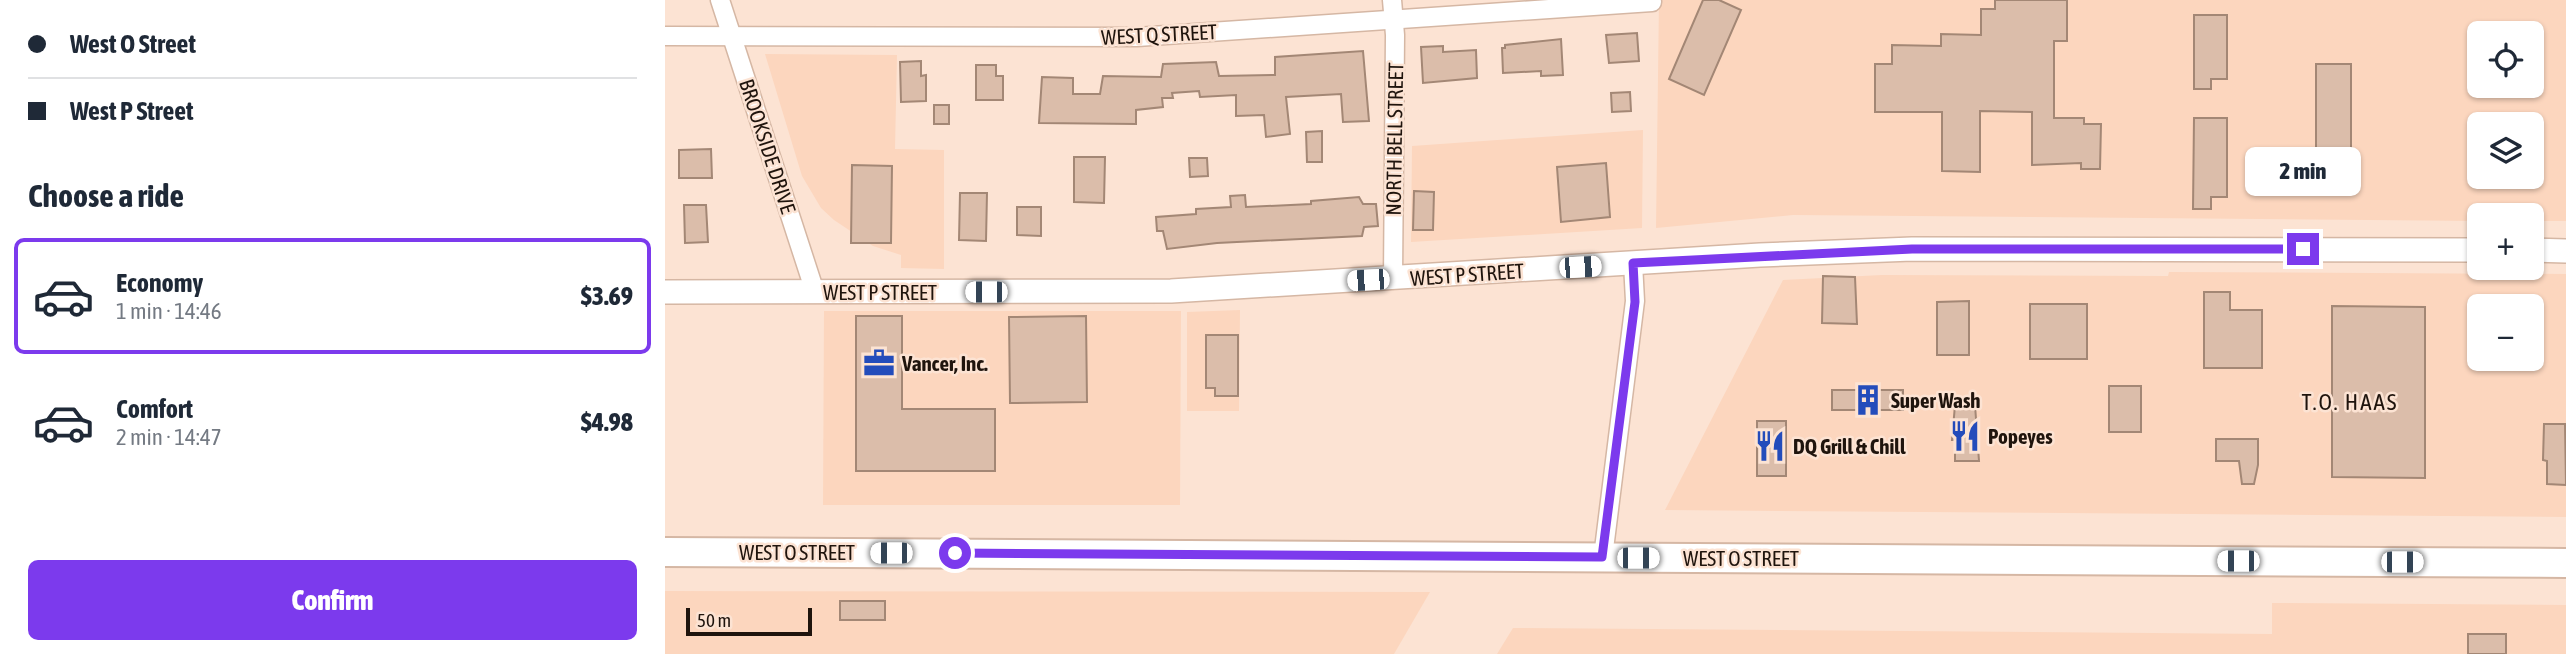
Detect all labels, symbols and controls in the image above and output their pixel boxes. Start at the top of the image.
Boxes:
street label: WEST Q STREET [1101,19,1217,49]
map controls [2467,21,2544,371]
button: locate [2467,21,2544,98]
text: West O Street [70,29,196,59]
street label: NORTH BELL STREET [1381,62,1407,216]
street label: BROOKSIDE DRIVE [735,76,801,216]
text: West P Street [70,96,193,126]
button: layers [2467,112,2544,189]
callout: 2 min [2245,148,2361,196]
text: 2 min [2280,158,2326,184]
text: Choose a ride [28,177,184,214]
button: + [2467,203,2544,280]
route end [2287,233,2319,265]
car [1559,255,1602,279]
street label: WEST P STREET [1409,258,1525,290]
icon: car [32,265,95,328]
text: Economy [116,268,203,298]
car [1347,268,1390,292]
street label: WEST P STREET [823,280,937,304]
text: $3.69 [581,281,633,311]
car [966,282,1008,303]
button: − [2467,294,2544,371]
text: 1 min · 14:46 [116,298,222,324]
office icon: Vancer, Inc. [862,346,896,380]
place label: Vancer, Inc. [901,351,988,375]
building icon: Super Wash [1851,383,1885,417]
place label: Super Wash [1891,388,1980,412]
district label: T.O. HAAS [2302,389,2398,415]
icon: car [32,391,95,454]
text: Comfort [116,394,193,424]
text: $4.98 [581,407,633,437]
restaurant icon: Popeyes [1948,419,1982,453]
text: 2 min · 14:47 [116,424,222,450]
place label: Popeyes [1988,424,2053,448]
restaurant icon: DQ Grill & Chill [1753,429,1787,463]
place label: DQ Grill & Chill [1793,434,1906,458]
route start [939,537,971,569]
street label: WEST O STREET [739,540,855,564]
car [871,543,913,564]
street label: WEST O STREET [1683,546,1799,570]
car [1618,548,1660,569]
car [2218,551,2260,572]
car [2382,552,2424,573]
button: Confirm [28,560,637,640]
scale bar [686,605,812,637]
text: 50 m [697,609,731,631]

